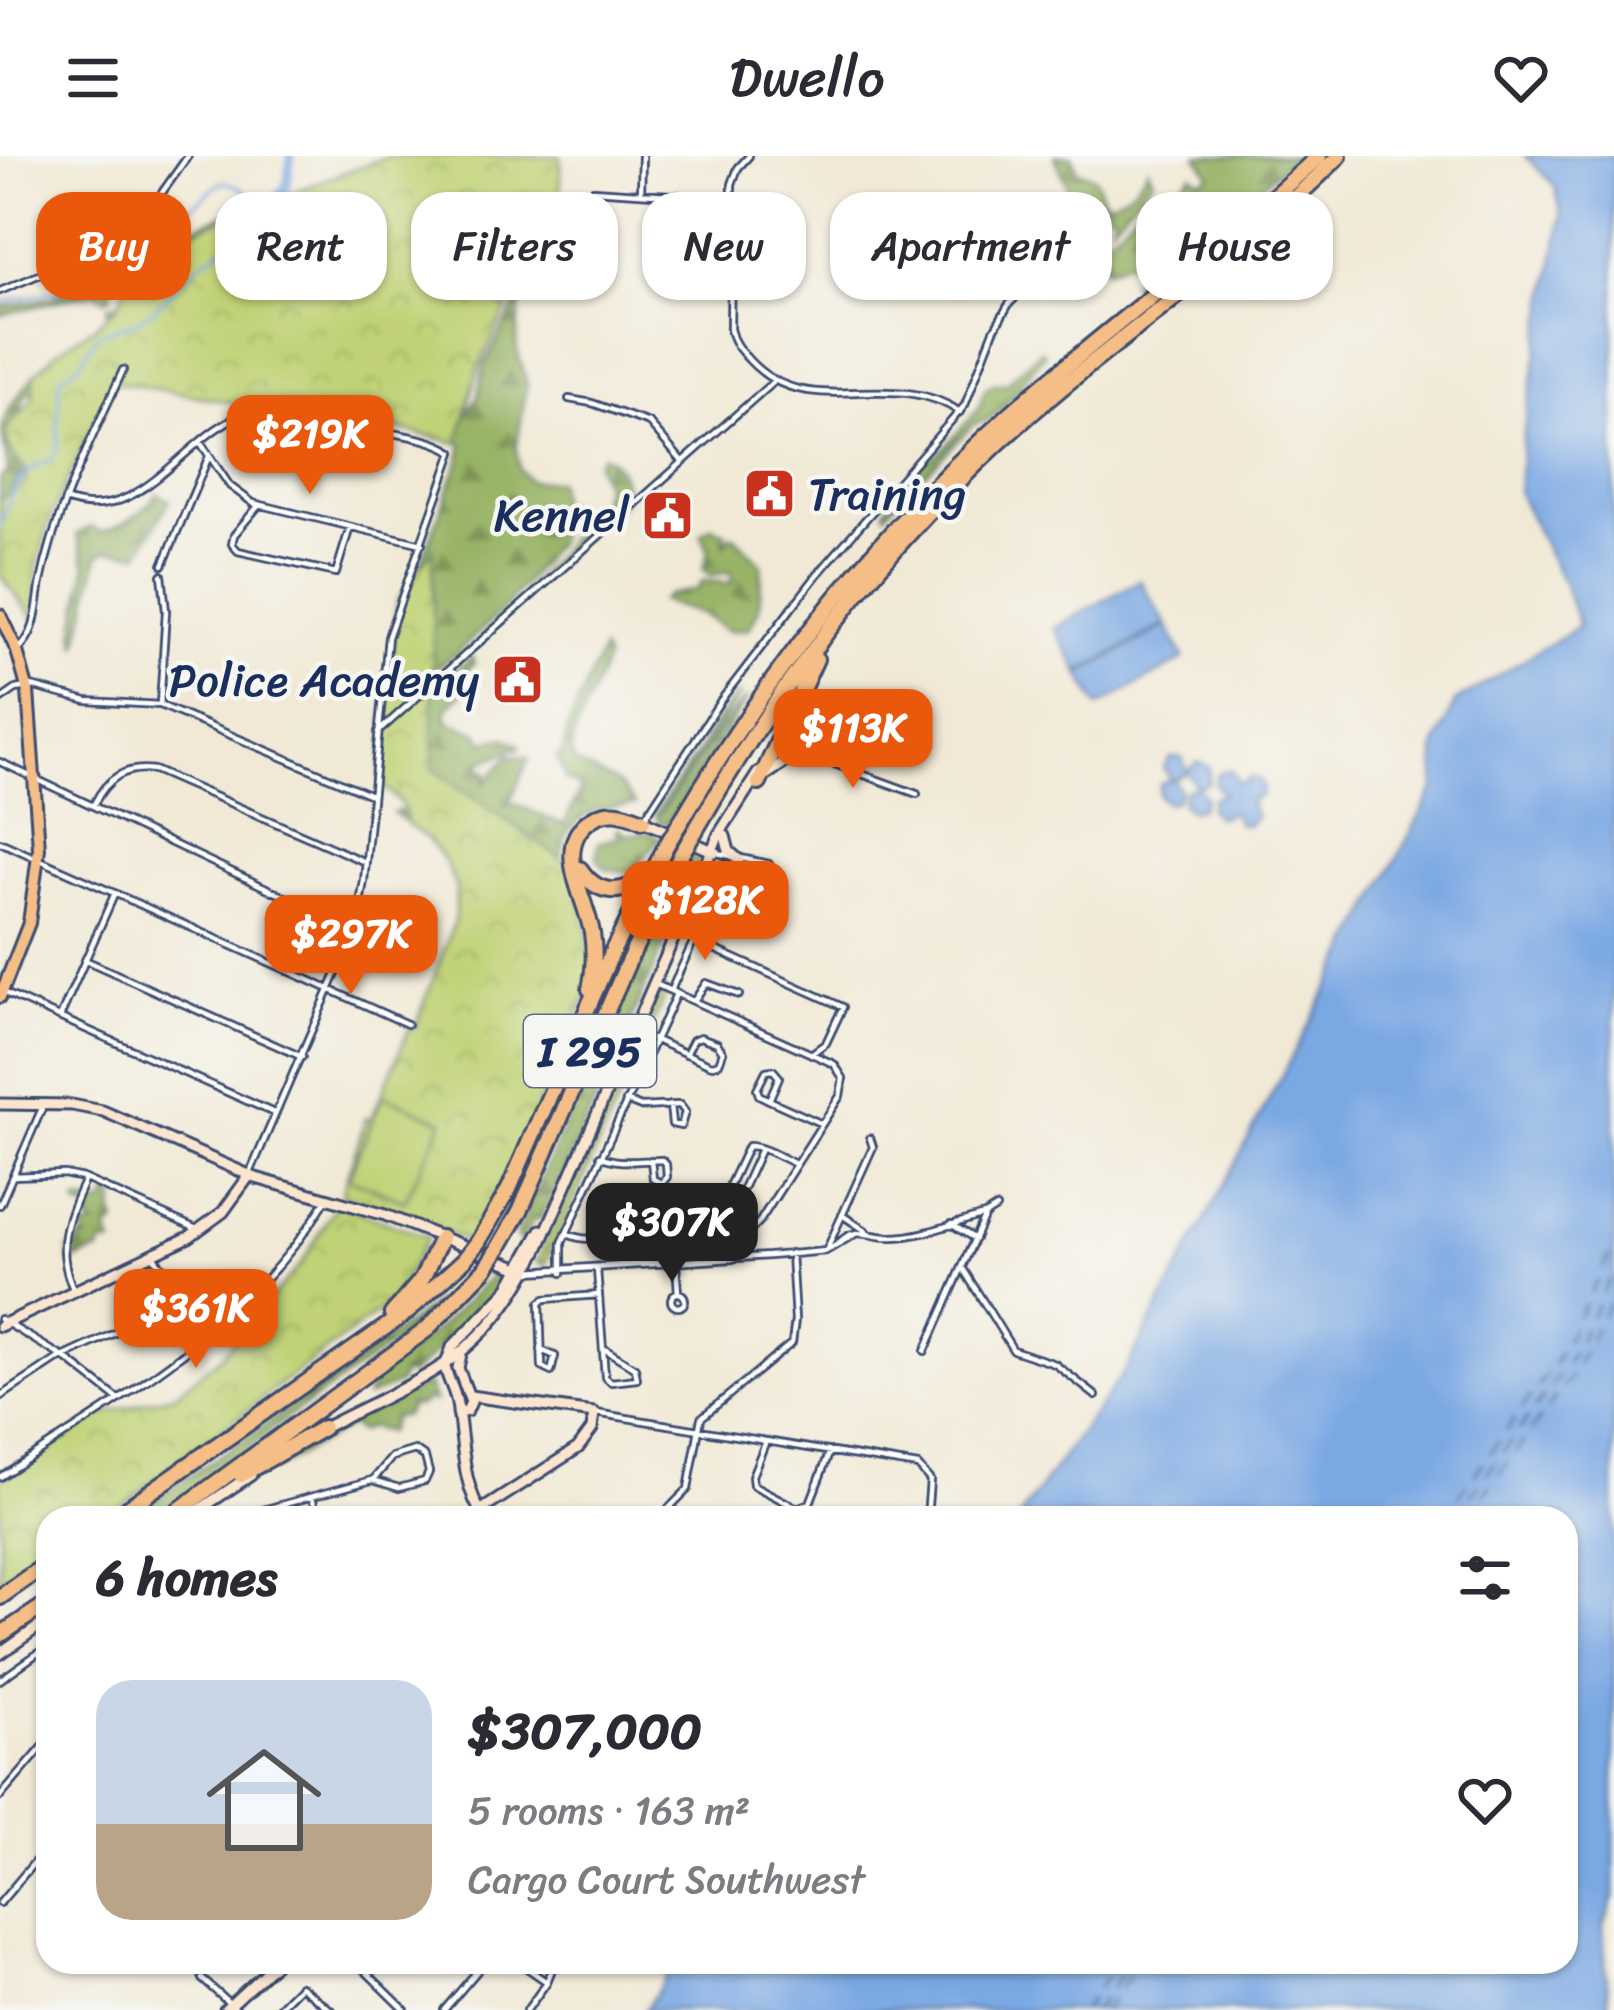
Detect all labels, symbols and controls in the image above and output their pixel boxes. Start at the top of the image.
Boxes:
text: Dwello [729,30,885,126]
icon: menu [60,45,126,111]
icon: heart [1488,45,1554,111]
chip: Buy [36,192,191,300]
chip: Rent [215,192,387,300]
chip: Filters [411,192,618,300]
chip: New [642,192,806,300]
chip: Apartment [830,192,1112,300]
chip: House [1136,192,1333,300]
pin: $219K [226,395,394,497]
text: $219K [253,399,367,468]
place label: Training [808,455,966,535]
public building icon: Training [741,466,797,522]
place label: Kennel [494,476,630,556]
public building icon: Kennel [640,487,696,543]
place label: Police Academy [169,641,480,721]
public building icon: Police Academy [490,652,546,708]
pin: $113K [769,689,937,791]
text: $113K [801,693,905,762]
pin: $128K [621,861,789,963]
text: $128K [649,865,761,934]
pin: $297K [267,895,435,997]
text: $297K [292,899,410,968]
road number: I 295 [524,1015,656,1087]
pin: $307K [588,1183,756,1285]
text: $307K [613,1187,731,1256]
pin: $361K [112,1269,280,1371]
text: $361K [141,1273,251,1342]
text: 6 homes [96,1533,277,1623]
icon: filters [1452,1545,1518,1611]
text: $307,000 [468,1686,702,1776]
icon: home [192,1728,336,1872]
icon: heart [1452,1767,1518,1833]
text: 5 rooms · 163 m² [468,1776,750,1845]
text: Cargo Court Southwest [468,1845,865,1914]

